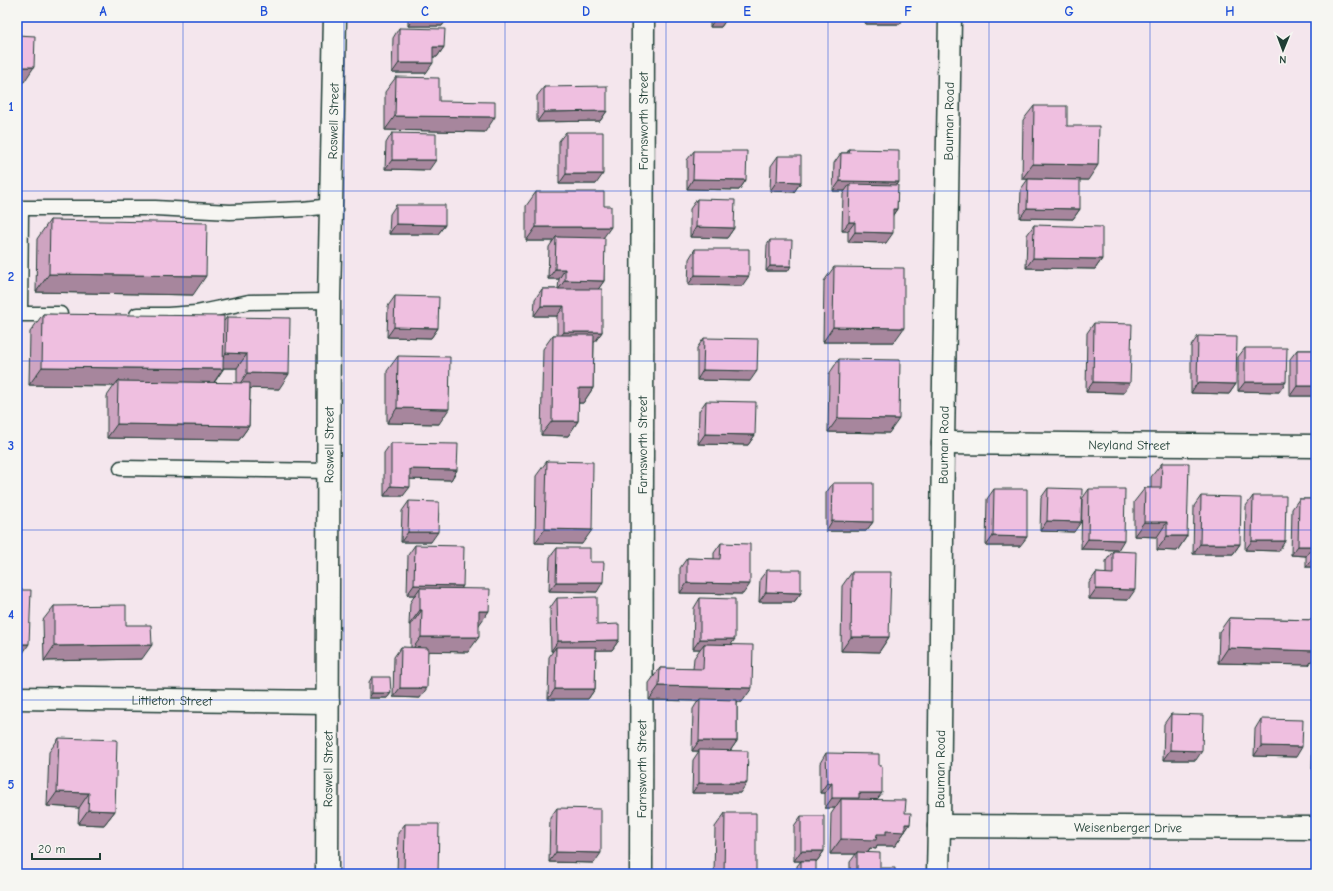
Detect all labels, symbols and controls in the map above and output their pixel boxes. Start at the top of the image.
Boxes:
text: A [99,4,107,19]
text: B [260,4,268,19]
text: C [421,4,429,19]
text: D [582,4,590,19]
text: E [743,4,751,19]
text: F [904,4,912,19]
text: G [1064,4,1074,19]
text: H [1225,4,1235,19]
north arrow [1263,30,1303,70]
text: N [1279,53,1287,66]
street label: Farnsworth Street [636,70,651,170]
street label: Roswell Street [325,81,342,159]
street label: Bauman Road [941,82,957,160]
text: 1 [8,99,14,114]
text: 2 [8,269,14,284]
street label: Farnsworth Street [635,394,650,494]
street label: Roswell Street [321,405,337,483]
street label: Bauman Road [936,406,952,484]
street label: Neyland Street [1088,437,1171,453]
text: 3 [8,438,14,453]
text: 4 [8,607,14,622]
street label: Littleton Street [132,692,214,709]
street label: Farnsworth Street [634,718,649,818]
street label: Roswell Street [320,729,336,807]
street label: Bauman Road [932,730,948,808]
text: 5 [8,777,15,792]
street label: Weisenberger Drive [1074,820,1183,835]
scale bar [32,835,100,861]
text: 20 m [38,842,66,856]

